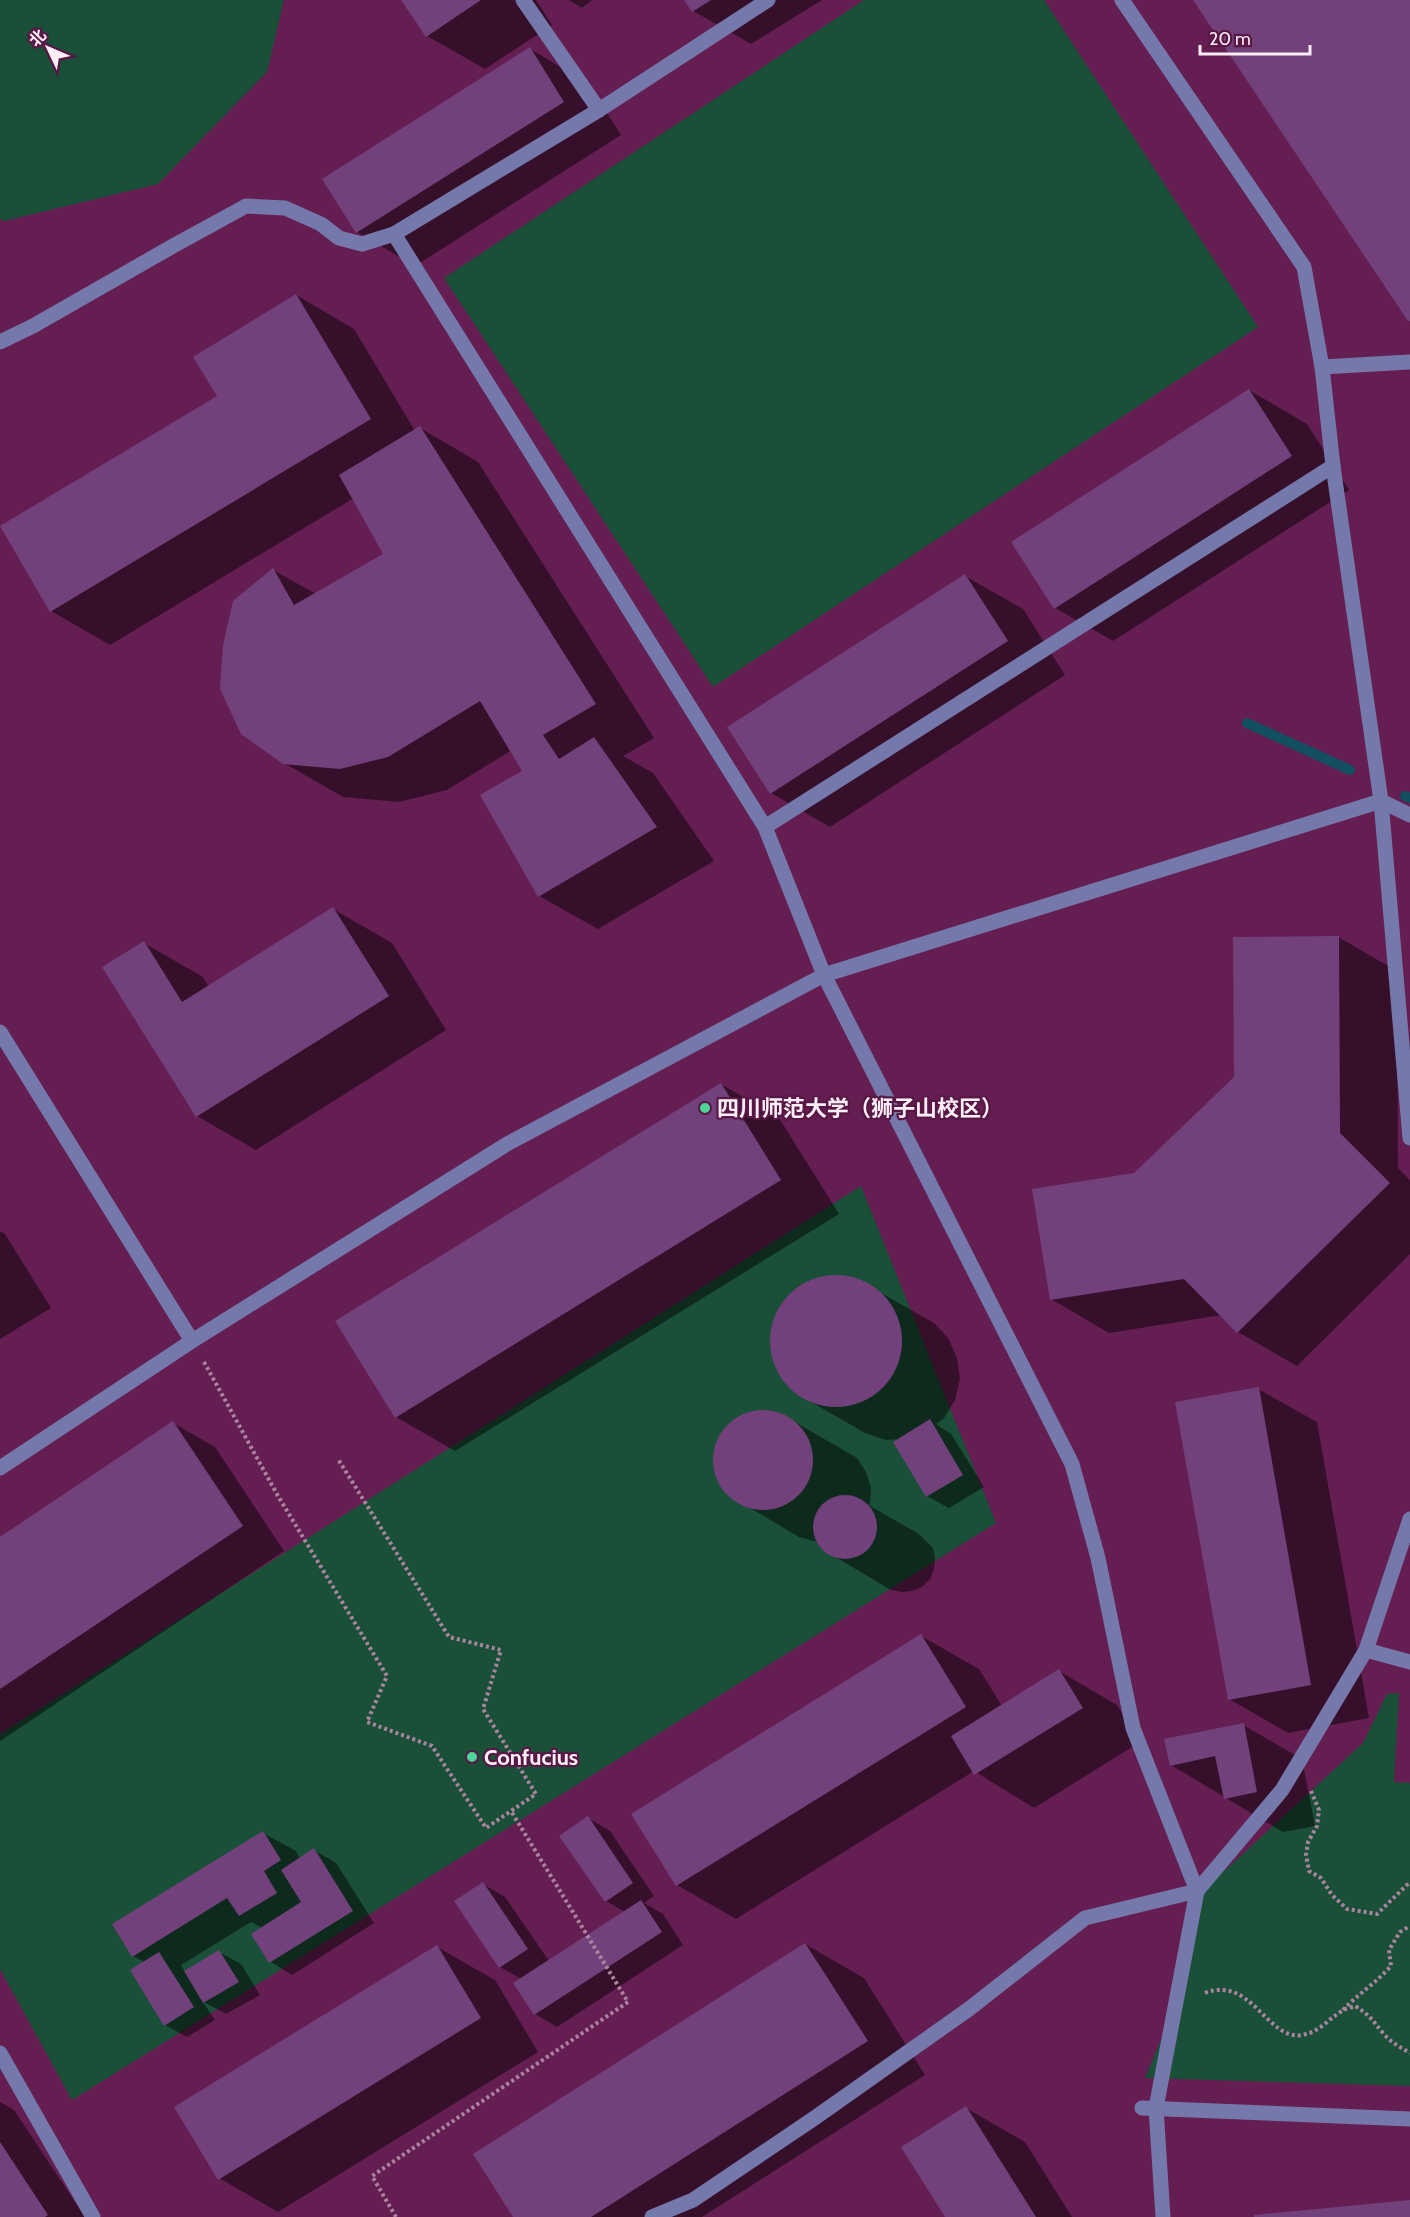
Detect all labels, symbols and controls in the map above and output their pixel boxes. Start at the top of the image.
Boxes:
north arrow [18,18,78,78]
scale bar [1200,18,1310,56]
text: 北 [25,26,50,50]
text: 20 m [1209,28,1251,50]
place label: 四川师范大学（狮子山校区） [717,1095,1003,1122]
marker: 四川师范大学（狮子山校区） [698,1101,712,1115]
place label: Confucius [484,1744,578,1771]
marker: Confucius [465,1750,479,1764]

